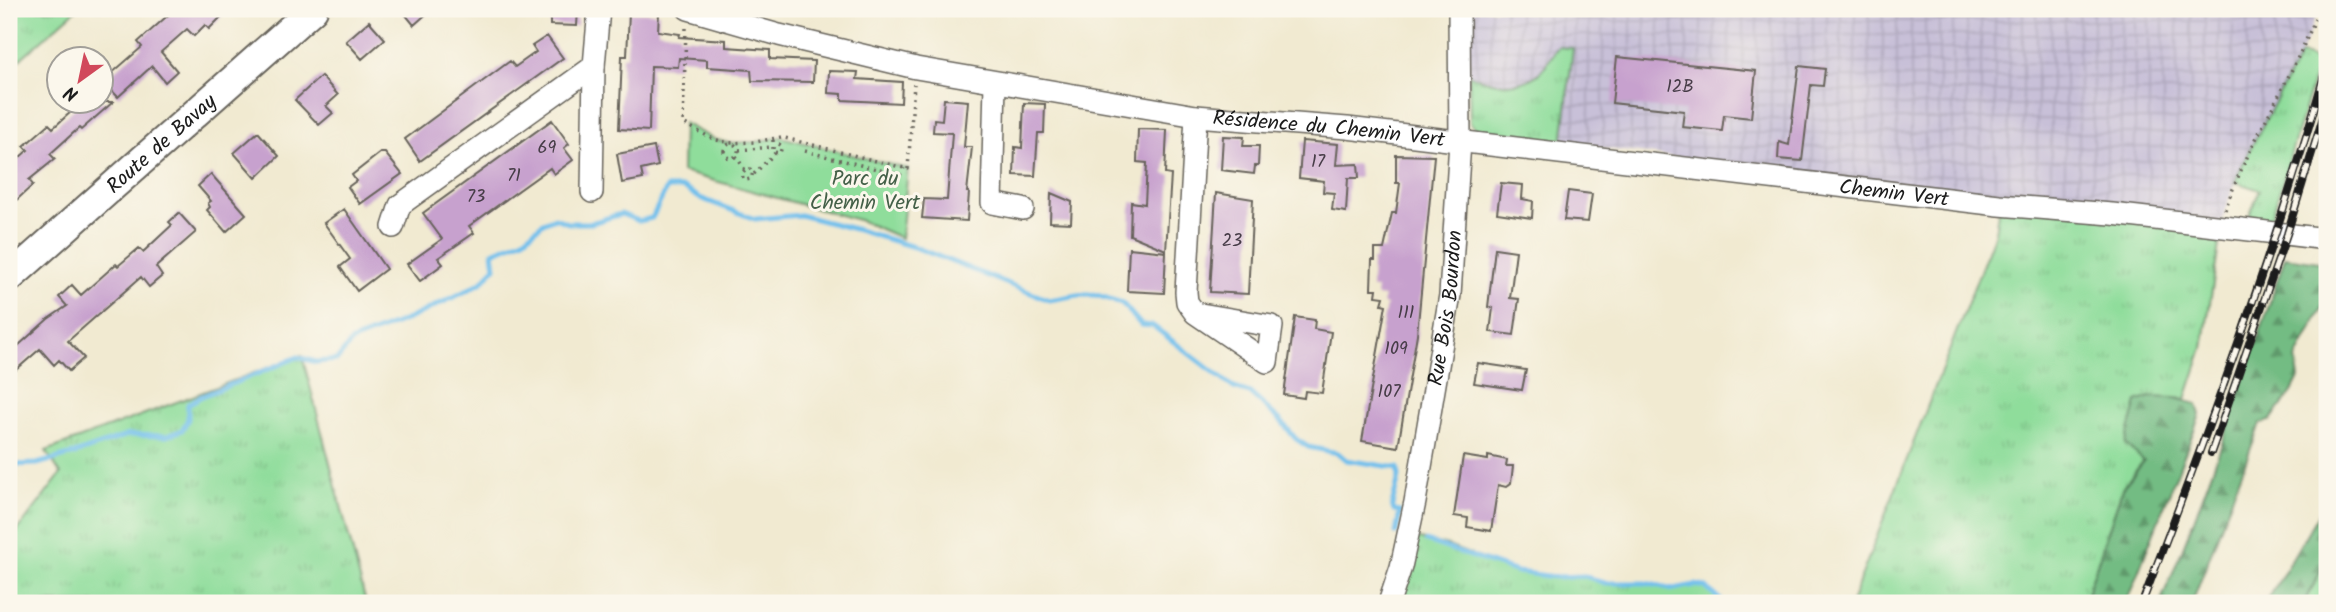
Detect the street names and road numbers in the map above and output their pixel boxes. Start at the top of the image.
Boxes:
street label: Route de Bavay [99,86,225,203]
street label: Résidence du Chemin Vert [1211,102,1447,158]
street label: Chemin Vert [1837,171,1952,217]
street label: Rue Bois Bourdon [1420,229,1472,388]

